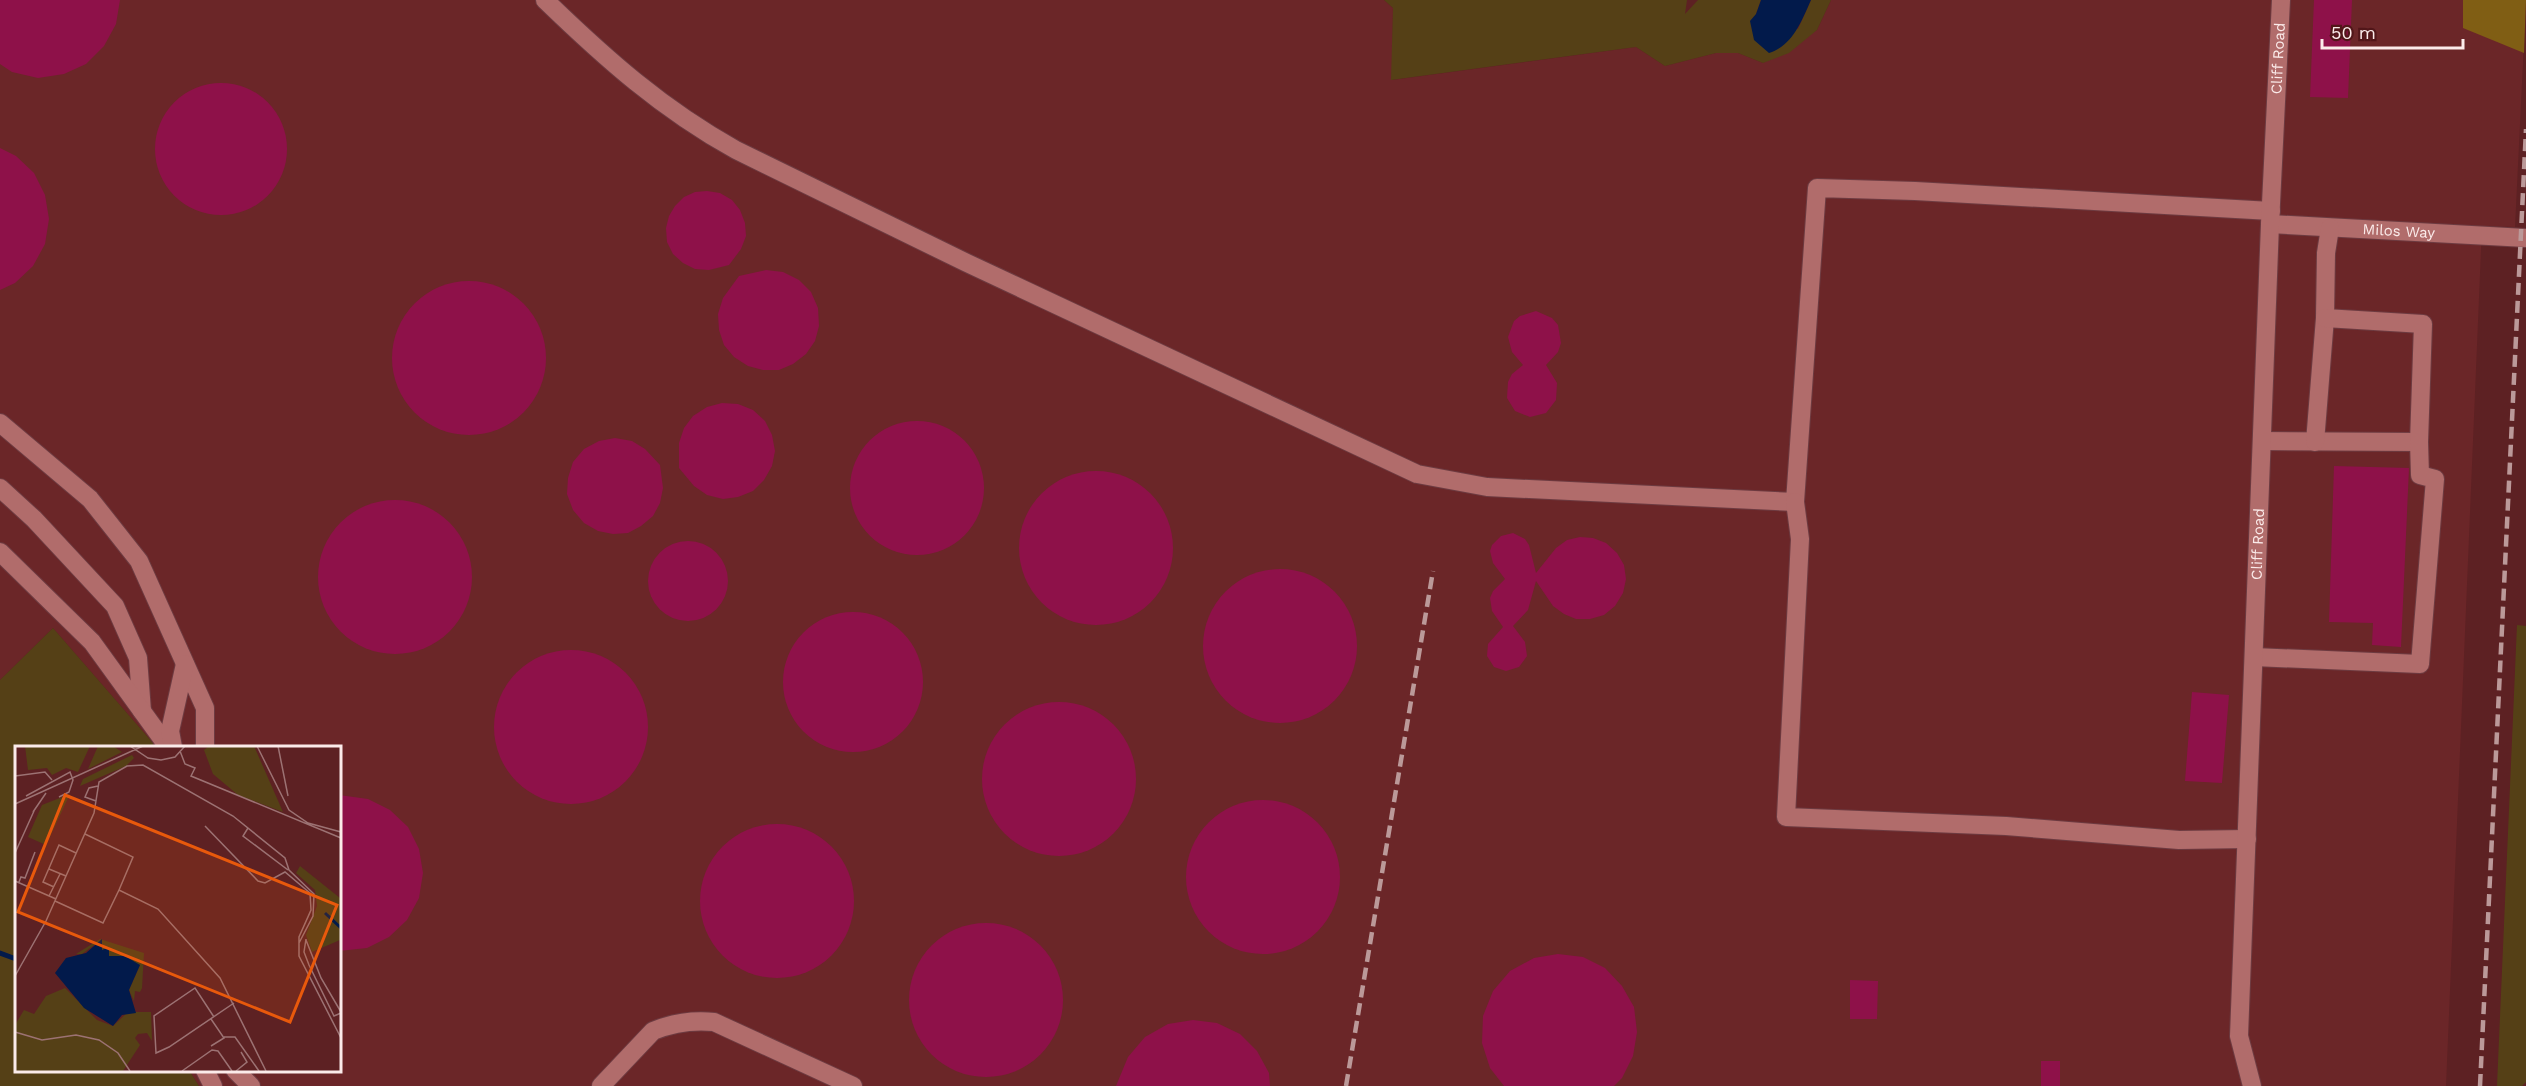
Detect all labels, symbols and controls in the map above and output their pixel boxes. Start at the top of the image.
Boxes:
scale bar [2322,12,2463,50]
street label: Cliff Road [2267,22,2289,95]
text: 50 m [2331,22,2376,43]
street label: Milos Way [2362,220,2436,242]
street label: Cliff Road [2247,508,2268,580]
inset map [15,746,340,1071]

